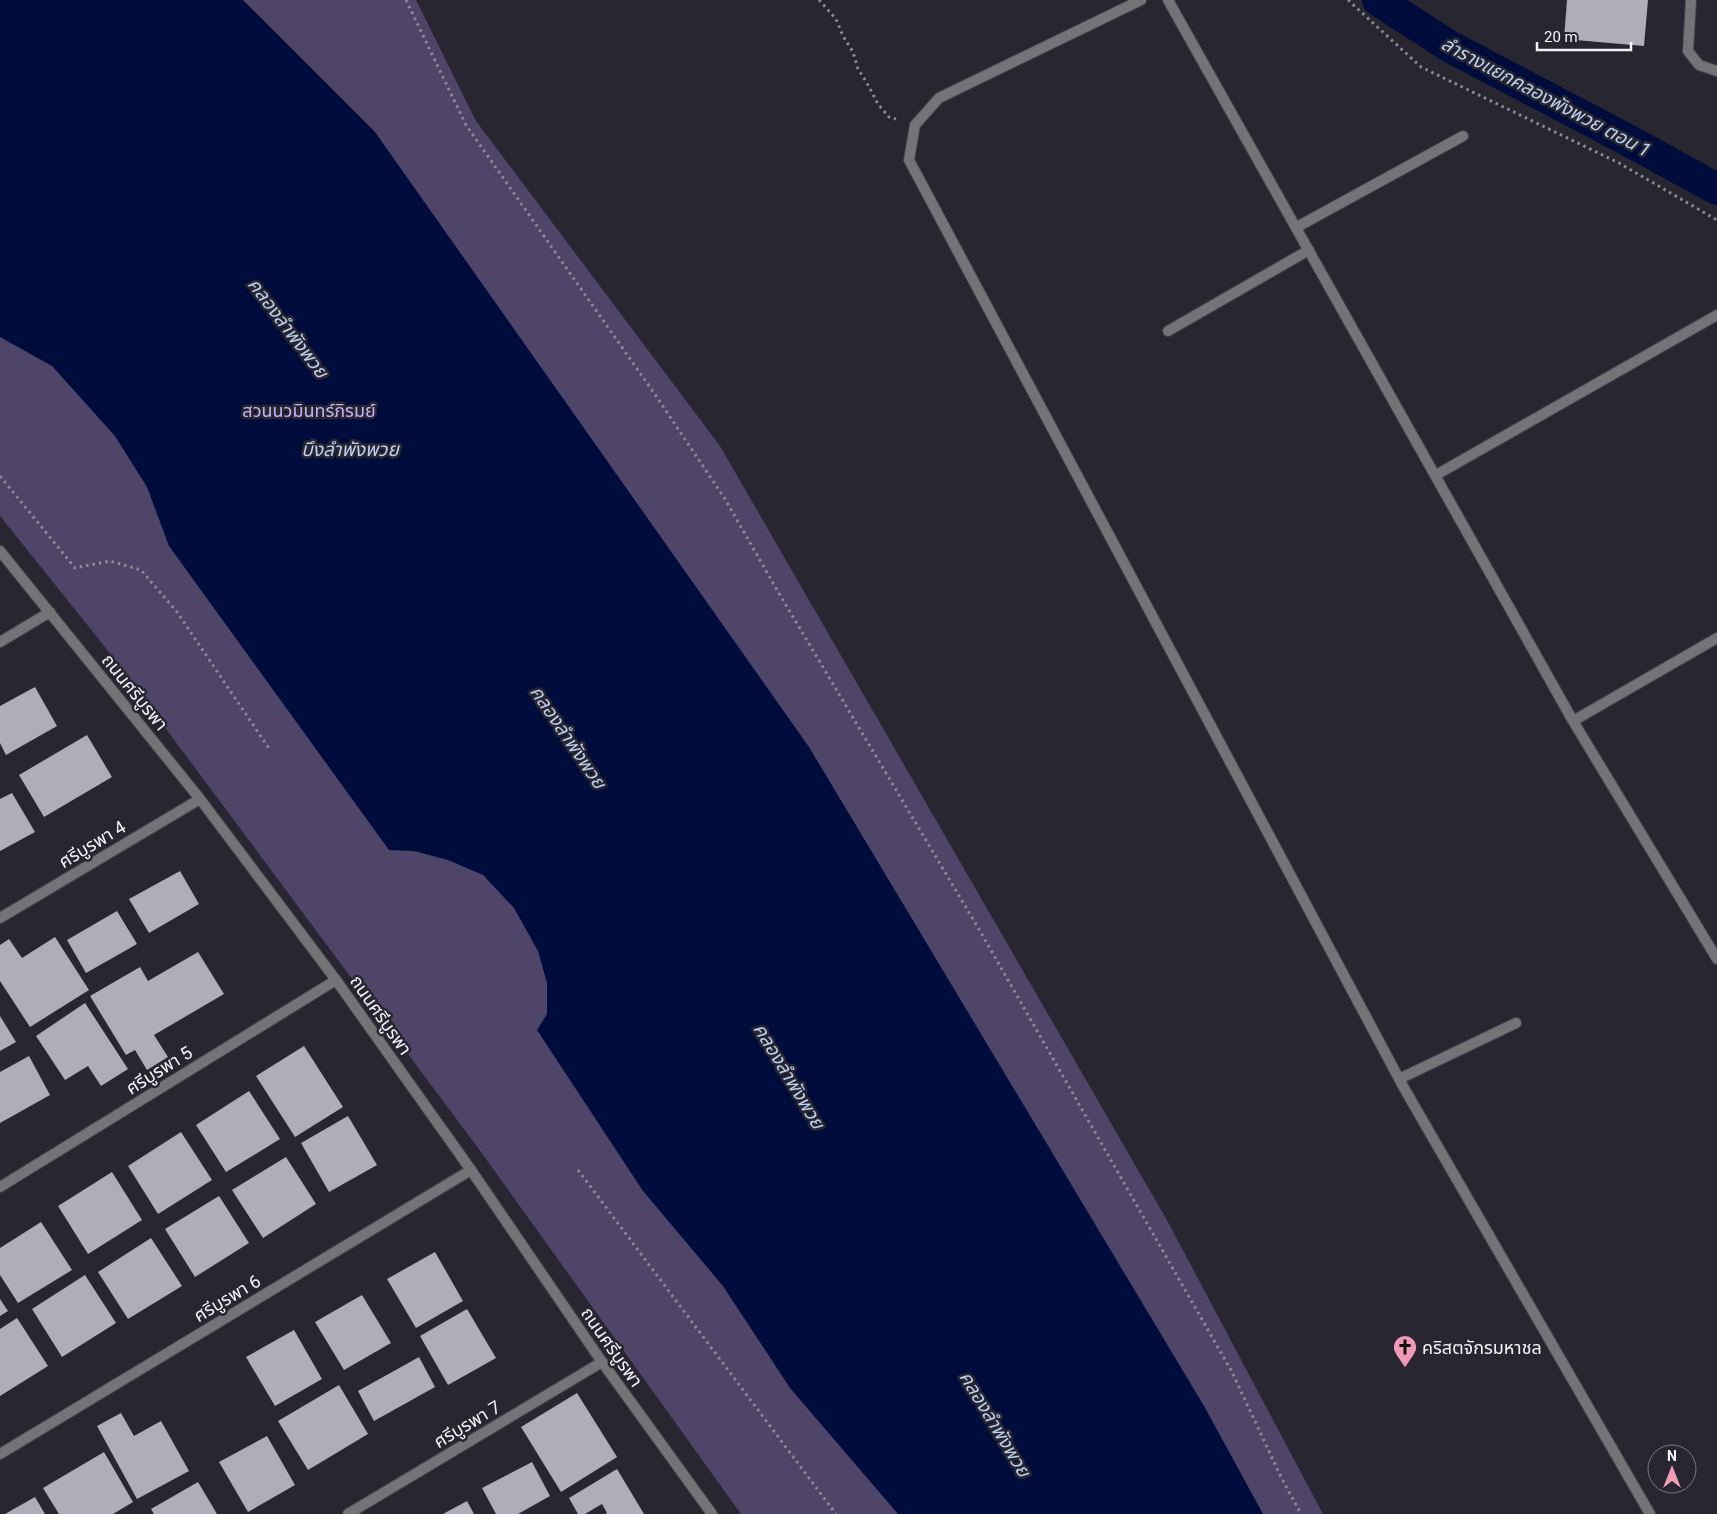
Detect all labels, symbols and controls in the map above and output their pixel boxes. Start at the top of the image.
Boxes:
scale bar [1537,20,1631,52]
text: 20 m [1544,28,1578,46]
water label: ลำรางแยกคลองพังพวย ตอน 1 [1437,32,1655,162]
water label: คลองลำพังพวย [243,273,334,384]
park label: สวนนวมินทร์ภิรมย์ [242,400,376,421]
water label: บึงลำพังพวย [301,438,400,461]
street label: ถนนศรีบูรพา [96,649,172,736]
water label: คลองลำพังพวย [525,681,612,794]
street label: ศรีบูรพา 4 [55,816,130,874]
street label: ถนนศรีบูรพา [344,971,416,1060]
water label: คลองลำพังพวย [748,1019,830,1135]
street label: ศรีบูรพา 5 [122,1041,197,1100]
street label: ศรีบูรพา 6 [190,1270,265,1328]
street label: ถนนศรีบูรพา [575,1303,647,1392]
church icon: คริสตจักรมหาชล [1392,1334,1418,1368]
place label: คริสตจักรมหาชล [1422,1337,1542,1358]
water label: คลองลำพังพวย [954,1367,1036,1483]
street label: ศรีบูรพา 7 [430,1396,505,1454]
north arrow [1647,1444,1697,1494]
text: N [1667,1448,1677,1464]

